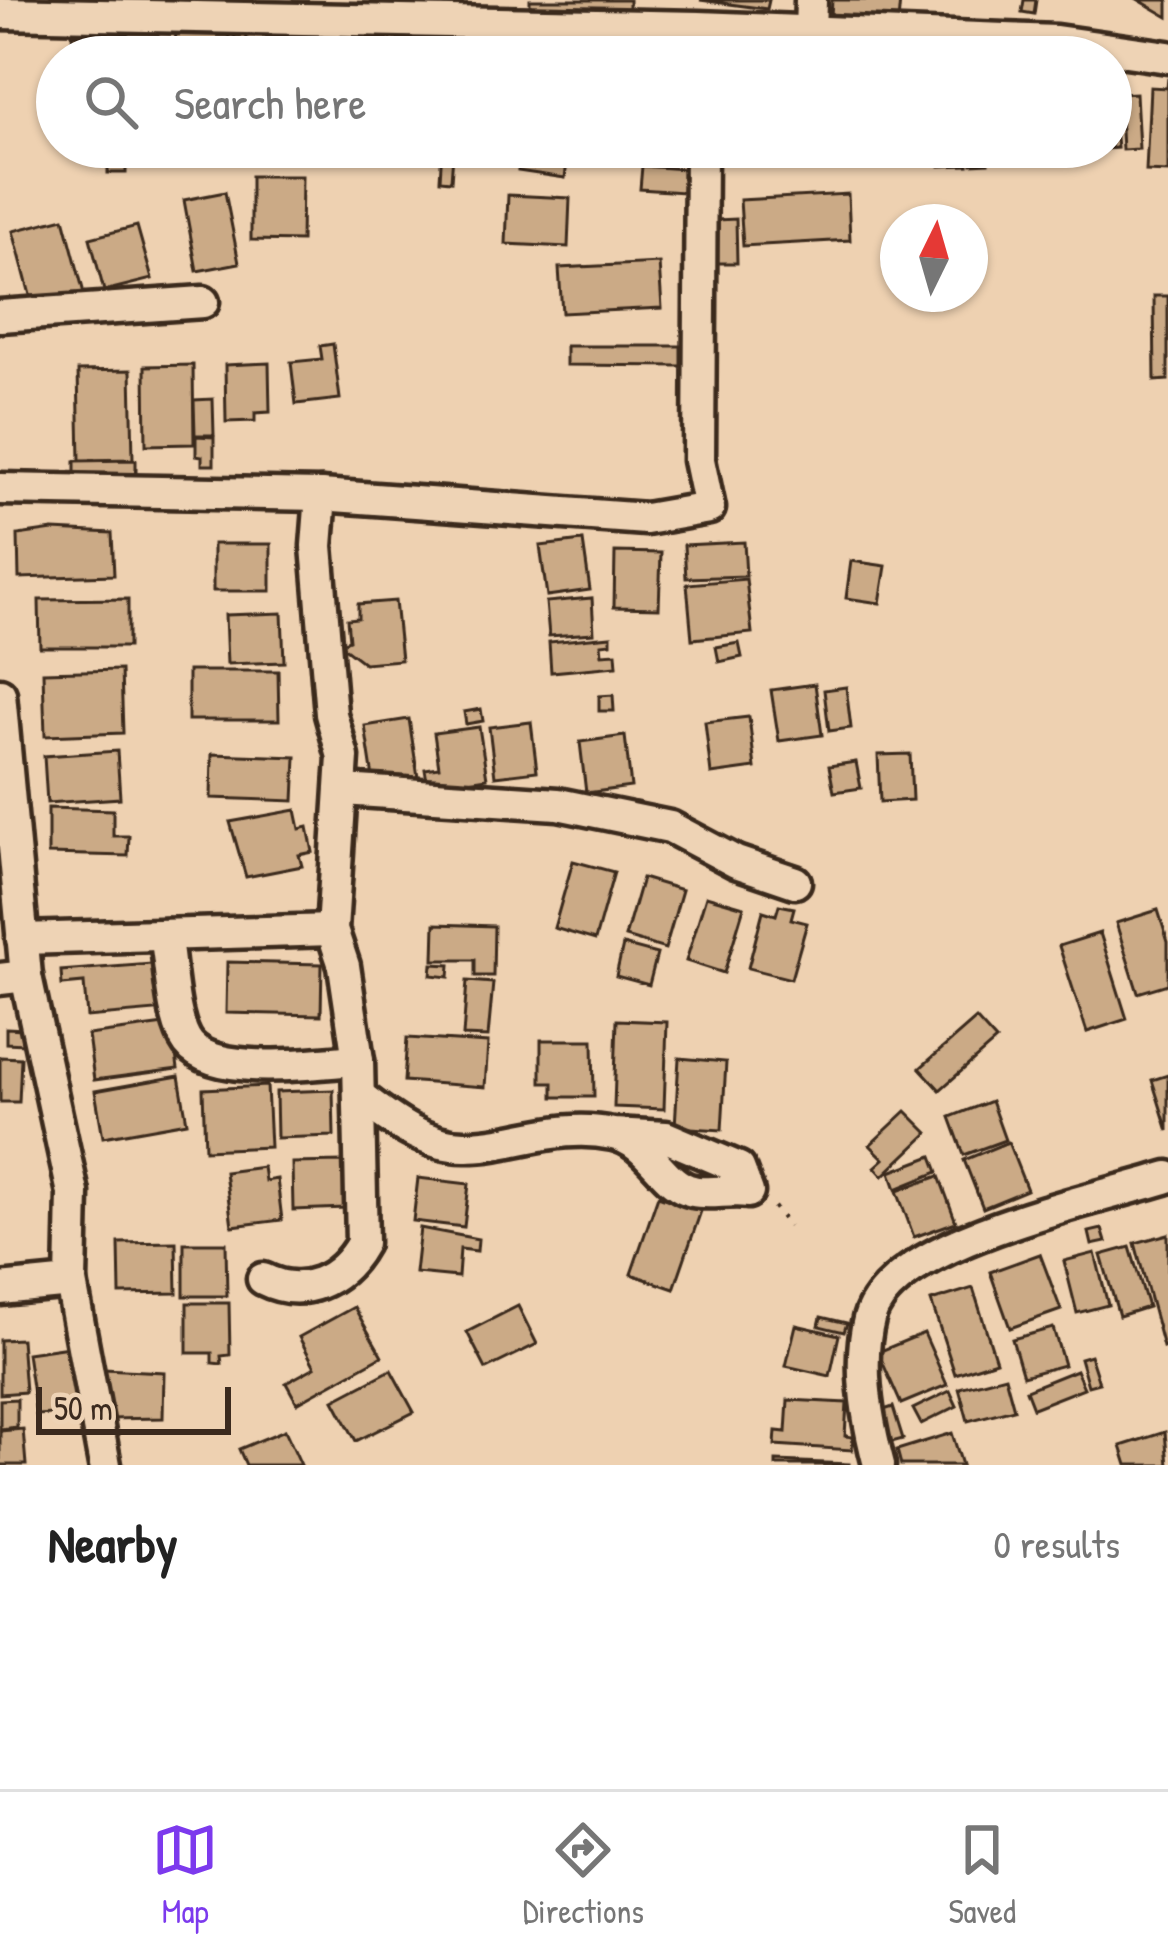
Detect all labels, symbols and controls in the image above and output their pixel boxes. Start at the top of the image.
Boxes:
search box [36,36,1132,168]
icon: search [78,69,144,135]
text: Search here [174,72,366,133]
north arrow [880,204,988,312]
scale bar [36,1381,231,1434]
text: 50 m [54,1386,113,1430]
text: Nearby [48,1509,178,1578]
text: 0 results [994,1517,1120,1570]
tab: Map [152,1817,218,1933]
tab: Directions [523,1817,644,1933]
tab: Saved [948,1817,1016,1933]

